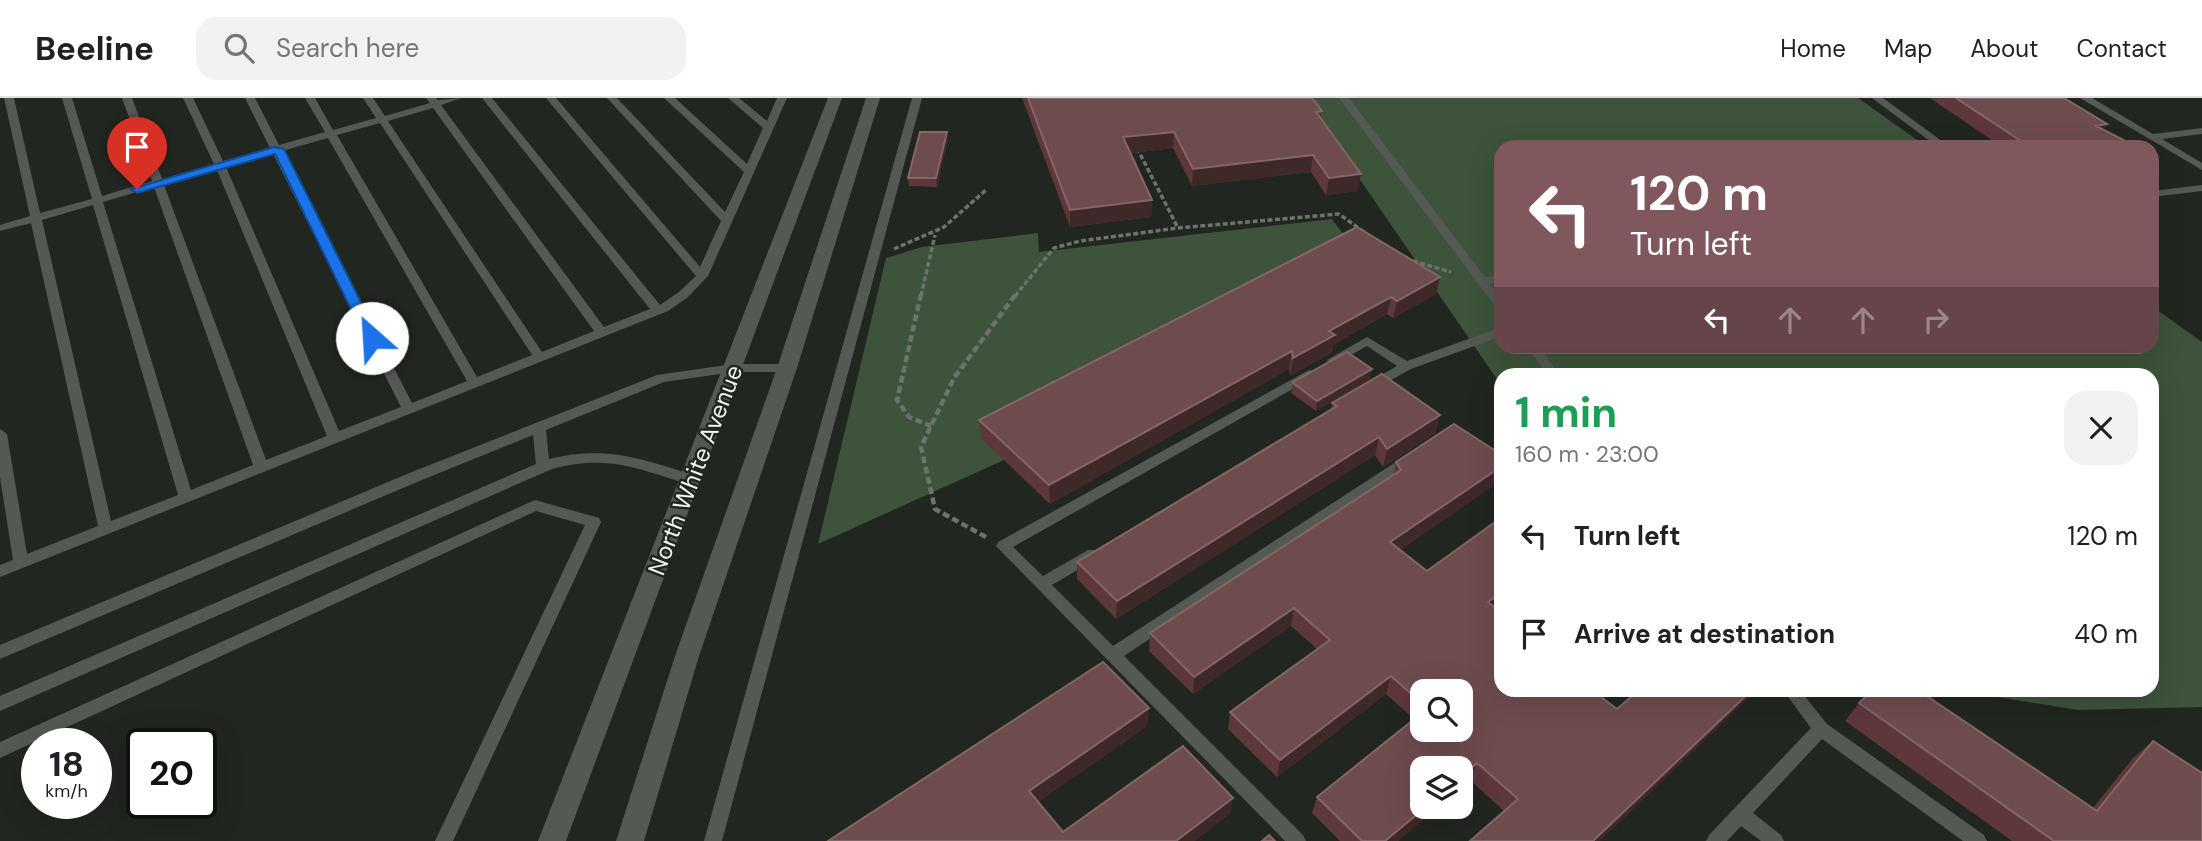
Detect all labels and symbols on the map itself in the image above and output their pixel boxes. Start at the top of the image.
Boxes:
pin [107,117,167,189]
position arrow [335,301,409,375]
street label: North White Avenue [641,360,749,580]
speed limit sign: 20 [126,728,217,819]

